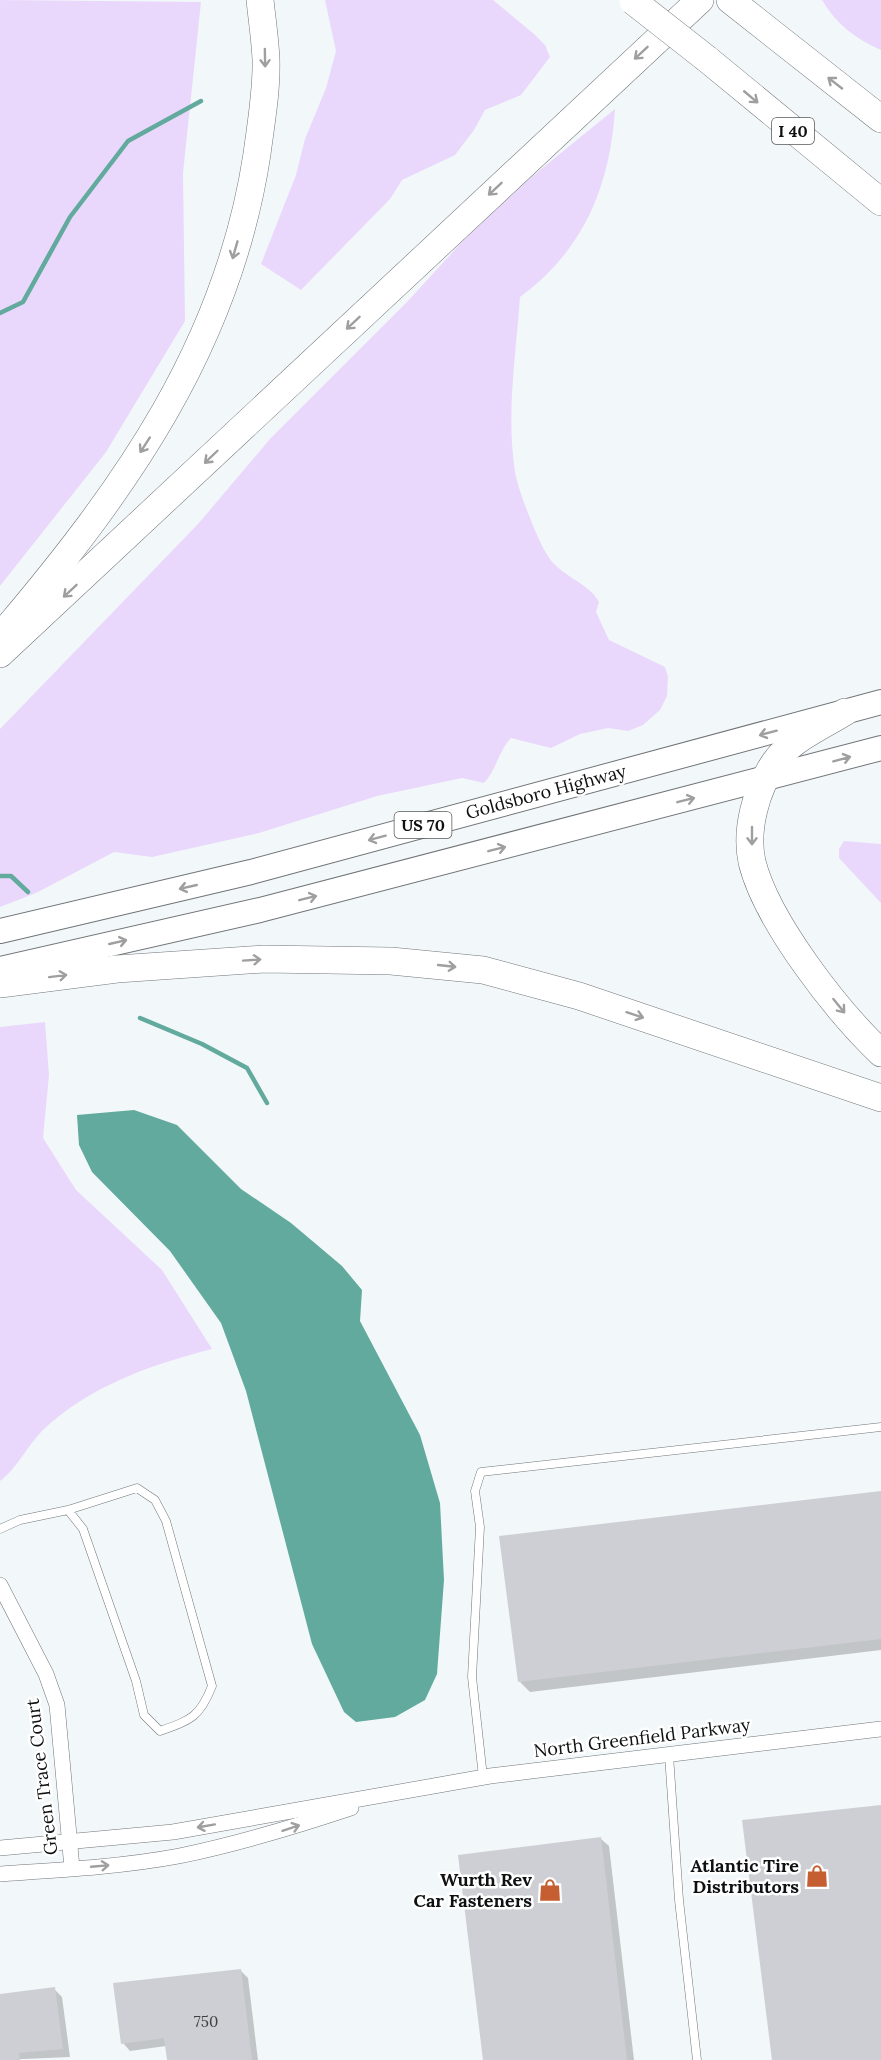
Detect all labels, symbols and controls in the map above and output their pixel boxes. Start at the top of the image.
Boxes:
one-way arrow [634,46,649,61]
one-way arrow [259,48,271,68]
one-way arrow [827,76,843,89]
one-way arrow [743,90,759,103]
road number: I 40 [772,118,814,144]
one-way arrow [488,182,503,197]
one-way arrow [229,240,240,259]
one-way arrow [346,316,361,330]
one-way arrow [138,436,150,453]
one-way arrow [204,450,219,464]
one-way arrow [62,584,77,598]
one-way arrow [759,728,778,739]
one-way arrow [832,753,851,764]
street label: Goldsboro Highway [463,759,629,824]
one-way arrow [676,794,695,806]
road number: US 70 [394,812,452,838]
one-way arrow [746,825,758,845]
one-way arrow [368,833,387,844]
one-way arrow [487,843,506,854]
one-way arrow [179,881,198,893]
one-way arrow [298,891,317,903]
one-way arrow [108,936,128,947]
one-way arrow [242,954,262,965]
one-way arrow [436,961,456,972]
one-way arrow [48,971,67,982]
one-way arrow [833,997,846,1013]
one-way arrow [625,1010,644,1021]
street label: Green Trace Court [20,1698,63,1857]
street label: North Greenfield Parkway [532,1713,752,1762]
one-way arrow [197,1821,217,1832]
one-way arrow [281,1822,300,1833]
place label: Atlantic Tire Distributors [690,1854,799,1898]
one-way arrow [90,1860,110,1871]
shop icon: Atlantic Tire Distributors [804,1863,830,1889]
place label: Wurth Rev Car Fasteners [414,1868,532,1912]
shop icon: Wurth Rev Car Fasteners [537,1877,563,1903]
house number: 750 [194,2012,218,2031]

